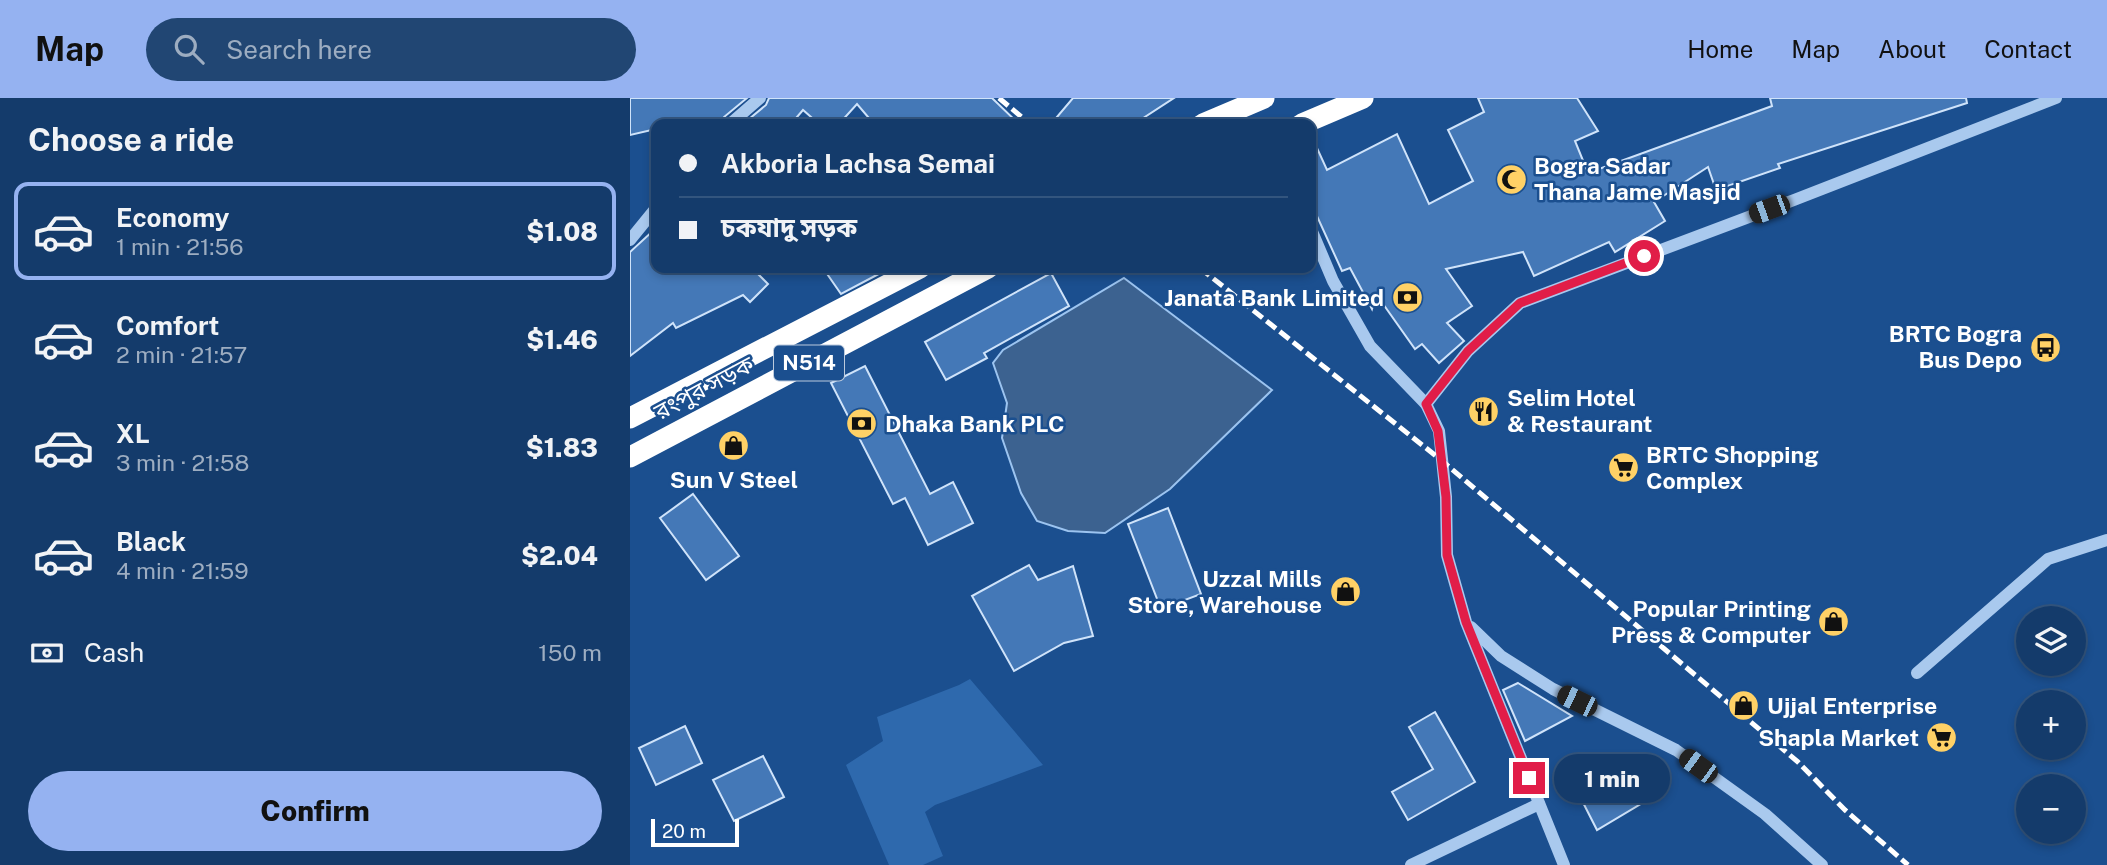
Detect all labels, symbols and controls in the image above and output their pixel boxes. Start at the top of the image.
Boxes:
search box [146,18,636,81]
text: Map [35,30,104,68]
icon: search [170,30,208,68]
text: Search here [226,34,372,65]
text: Home [1687,35,1753,63]
text: Map [1791,35,1840,63]
text: About [1878,35,1946,63]
text: Contact [1984,35,2072,63]
text: Choose a ride [28,121,234,158]
text: Akboria Lachsa Semai [721,148,995,179]
place label: Bogra Sadar Thana Jame Masjid [1534,152,1741,205]
mosque icon: Bogra Sadar Thana Jame Masjid [1494,162,1528,196]
car [1746,192,1793,226]
icon: car [32,200,95,263]
text: Economy [116,202,229,233]
text: চকযাদু সড়ক [721,212,857,243]
text: $1.08 [526,216,598,247]
text: 1 min · 21:56 [116,233,244,260]
route start [1628,240,1660,272]
bank icon: Janata Bank Limited [1390,281,1424,315]
place label: Janata Bank Limited [1164,284,1384,311]
icon: car [32,308,95,371]
text: Comfort [116,310,219,341]
place label: BRTC Bogra Bus Depo [1889,320,2022,373]
text: $1.46 [526,324,598,355]
bus stop icon: BRTC Bogra Bus Depo [2028,330,2062,364]
text: 2 min · 21:57 [116,341,247,368]
road number: N514 [774,345,844,380]
street label: রংপুর সড়ক [648,350,759,426]
place label: Selim Hotel & Restaurant [1507,384,1652,437]
restaurant icon: Selim Hotel & Restaurant [1467,394,1501,428]
bank icon: Dhaka Bank PLC [845,407,879,441]
place label: Dhaka Bank PLC [885,410,1065,437]
icon: car [32,416,95,479]
text: XL [116,418,150,449]
shop icon: Sun V Steel [717,429,751,463]
text: $1.83 [526,432,598,463]
place label: BRTC Shopping Complex [1646,441,1819,494]
text: 3 min · 21:58 [116,449,249,476]
supermarket icon: BRTC Shopping Complex [1606,451,1640,485]
place label: Sun V Steel [670,466,798,493]
icon: car [32,524,95,587]
text: Black [116,526,186,557]
text: $2.04 [521,540,598,571]
text: 4 min · 21:59 [116,557,249,584]
place label: Uzzal Mills Store, Warehouse [1128,565,1322,618]
shop icon: Uzzal Mills Store, Warehouse [1328,575,1362,609]
place label: Popular Printing Press & Computer [1611,595,1811,648]
shop icon: Popular Printing Press & Computer [1817,605,1851,639]
map controls [2016,606,2086,844]
button: layers [2016,606,2086,676]
icon: cash [28,634,66,672]
text: Cash [84,637,144,668]
text: 150 m [538,639,602,666]
car [1554,682,1601,720]
shop icon: Ujjal Enterprise [1727,689,1761,723]
button: + [2016,690,2086,760]
place label: Ujjal Enterprise [1767,692,1937,719]
supermarket icon: Shapla Market [1925,721,1959,755]
place label: Shapla Market [1758,724,1919,751]
car [1675,745,1722,787]
callout: 1 min [1553,754,1669,802]
route end [1513,762,1545,794]
text: 1 min [1584,765,1640,792]
button: Confirm [28,771,602,851]
button: − [2016,774,2086,844]
scale bar [651,816,738,848]
text: 20 m [662,820,706,842]

